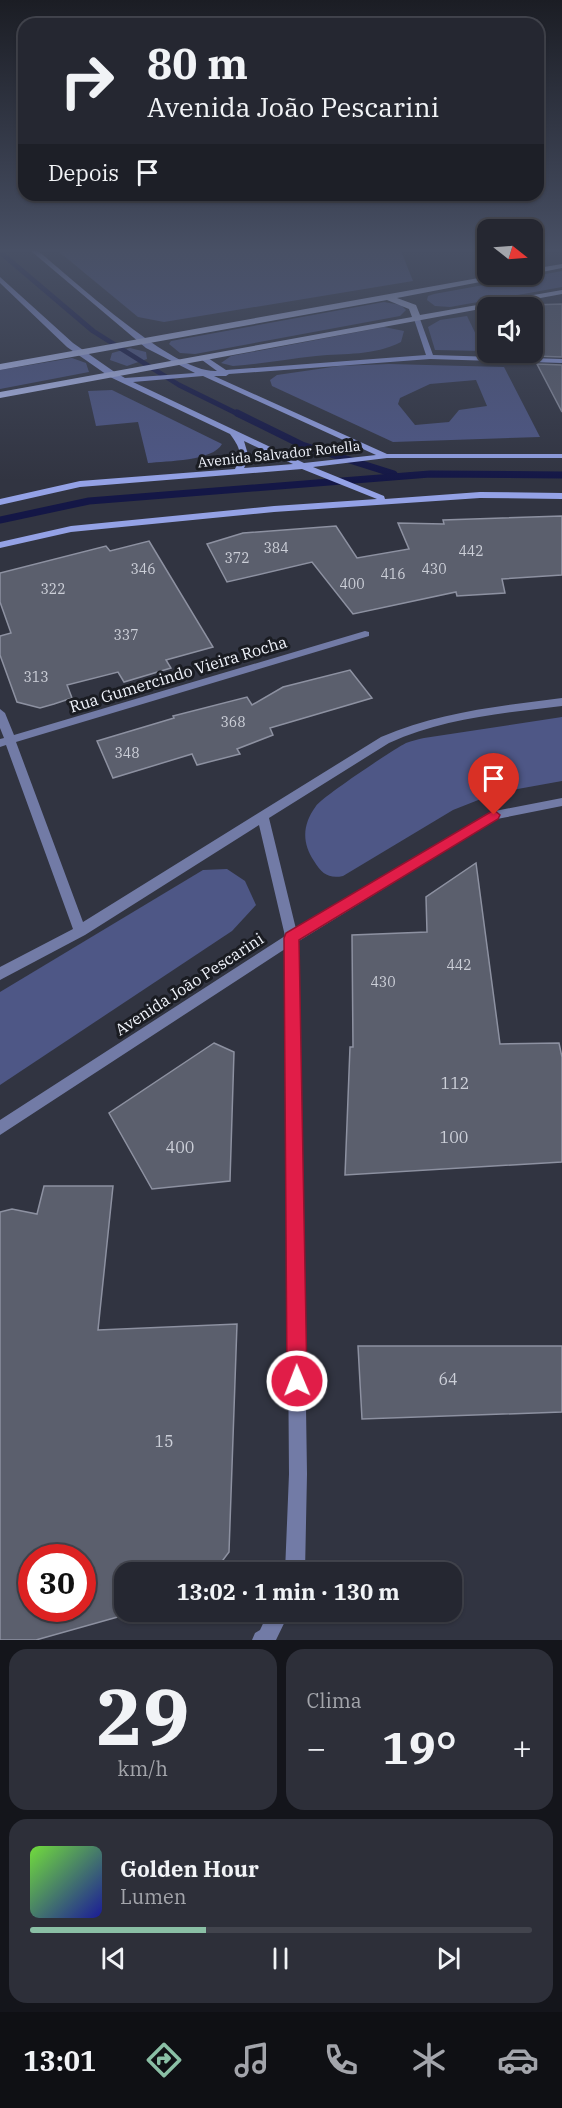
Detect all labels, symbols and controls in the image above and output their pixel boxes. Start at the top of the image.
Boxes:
text: 80 m [147,36,248,91]
icon: right [48,42,126,120]
text: Avenida João Pescarini [147,89,439,124]
icon: arrive [131,156,164,189]
text: Depois [48,158,119,187]
north arrow [477,219,543,285]
map controls [477,219,543,363]
button: sound [477,297,543,363]
street label: Avenida Salvador Rotella [197,436,362,471]
house number: 384 [263,539,289,557]
house number: 442 [458,542,484,560]
house number: 372 [224,549,250,567]
house number: 346 [130,560,156,578]
house number: 430 [421,560,447,578]
house number: 416 [380,565,406,583]
house number: 400 [339,575,365,593]
house number: 322 [40,580,66,598]
house number: 337 [113,626,139,644]
street label: Rua Gumercindo Vieira Rocha [67,631,289,717]
house number: 313 [23,668,49,686]
house number: 368 [220,713,246,731]
house number: 348 [114,744,140,762]
pin [468,753,519,815]
icon: arrive [477,762,510,795]
street label: Avenida João Pescarini [111,928,267,1040]
house number: 442 [446,956,472,974]
house number: 430 [370,973,396,991]
house number: 112 [441,1073,469,1093]
house number: 100 [440,1127,468,1147]
house number: 400 [166,1137,194,1157]
position arrow [265,1349,329,1413]
house number: 64 [438,1369,458,1389]
house number: 15 [154,1431,174,1451]
speed limit sign: 30 [18,1544,96,1622]
text: 13:02 · 1 min · 130 m [176,1577,400,1606]
text: 29 [96,1665,190,1766]
text: Clima [307,1687,362,1714]
text: 19° [382,1718,457,1776]
text: − [307,1726,326,1769]
text: + [512,1726,532,1769]
text: km/h [117,1755,168,1782]
text: Golden Hour [120,1854,259,1883]
text: Lumen [120,1883,187,1910]
icon: previous [97,1942,130,1975]
icon: pause [264,1942,297,1975]
icon: next [432,1942,465,1975]
icon: directions [143,2039,185,2081]
icon: music [231,2039,273,2081]
icon: phone [320,2039,362,2081]
icon: climate [408,2039,450,2081]
icon: car [497,2039,539,2081]
text: 13:01 [23,2043,96,2078]

